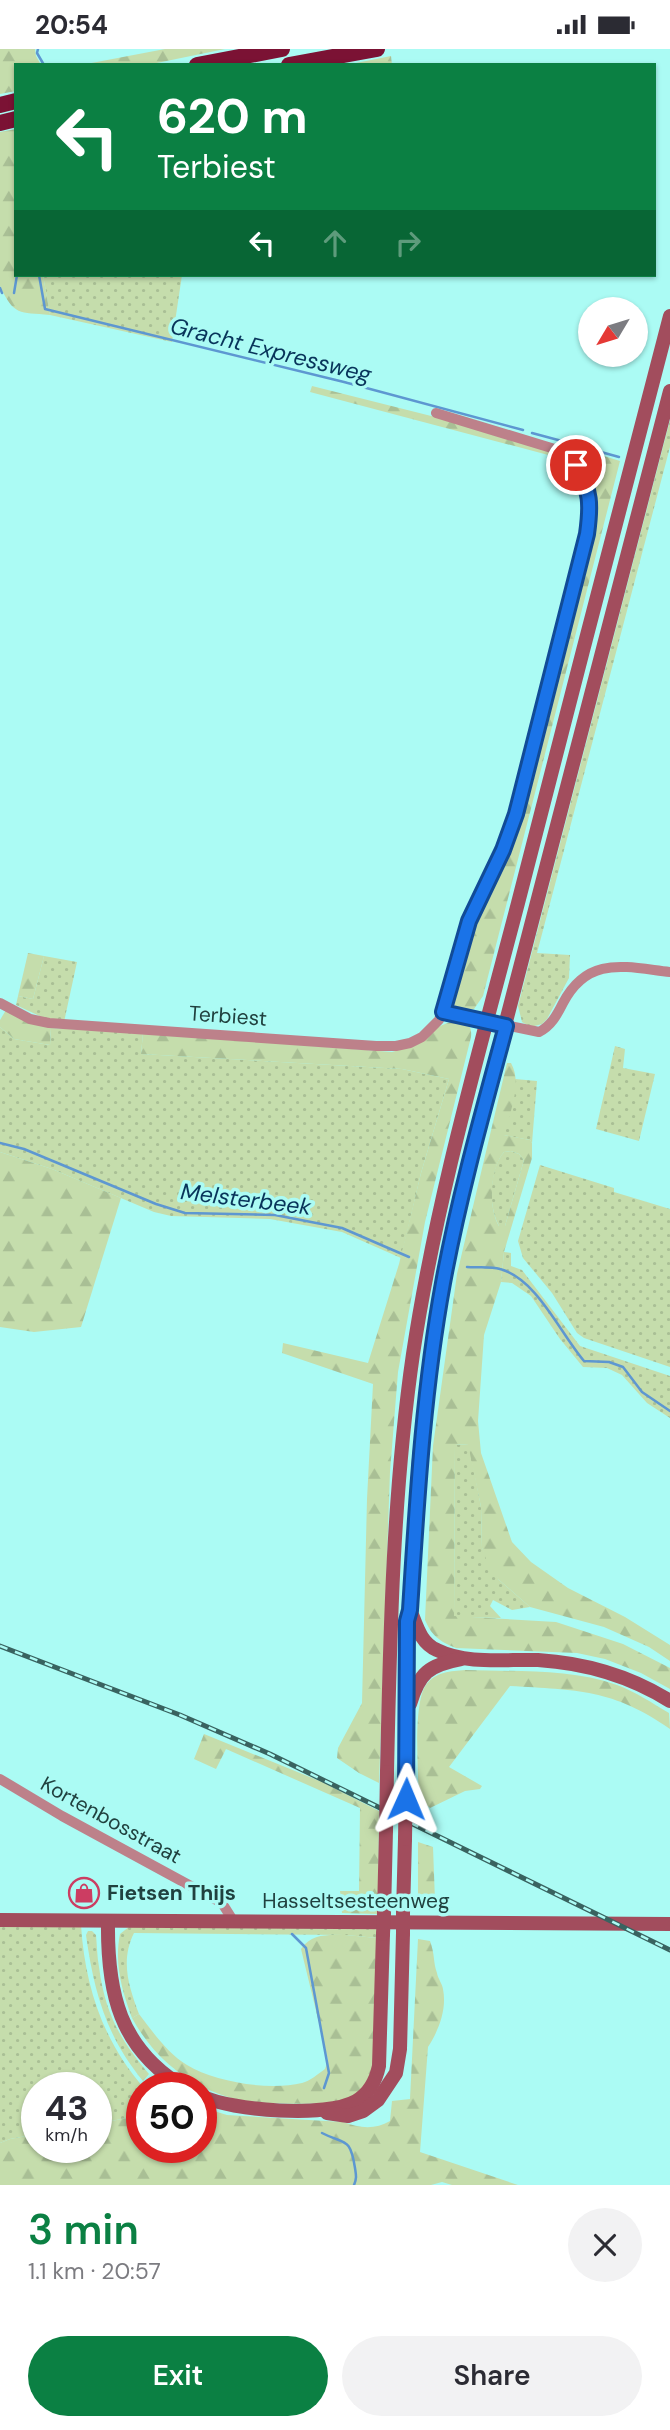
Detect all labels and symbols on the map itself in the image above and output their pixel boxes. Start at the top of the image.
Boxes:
north arrow [578,297,648,367]
water label: Gracht Expressweg [167,311,376,390]
pin [546,435,606,495]
street label: Terbiest [188,999,268,1033]
water label: Melsterbeek [179,1176,313,1222]
position arrow [369,1762,443,1836]
street label: Kortenbosstraat [36,1770,186,1870]
shop icon: Fietsen Thijs [67,1876,101,1910]
place label: Fietsen Thijs [107,1879,236,1907]
street label: Hasseltsesteenweg [262,1887,450,1915]
speed limit sign: 50 [126,2072,217,2163]

